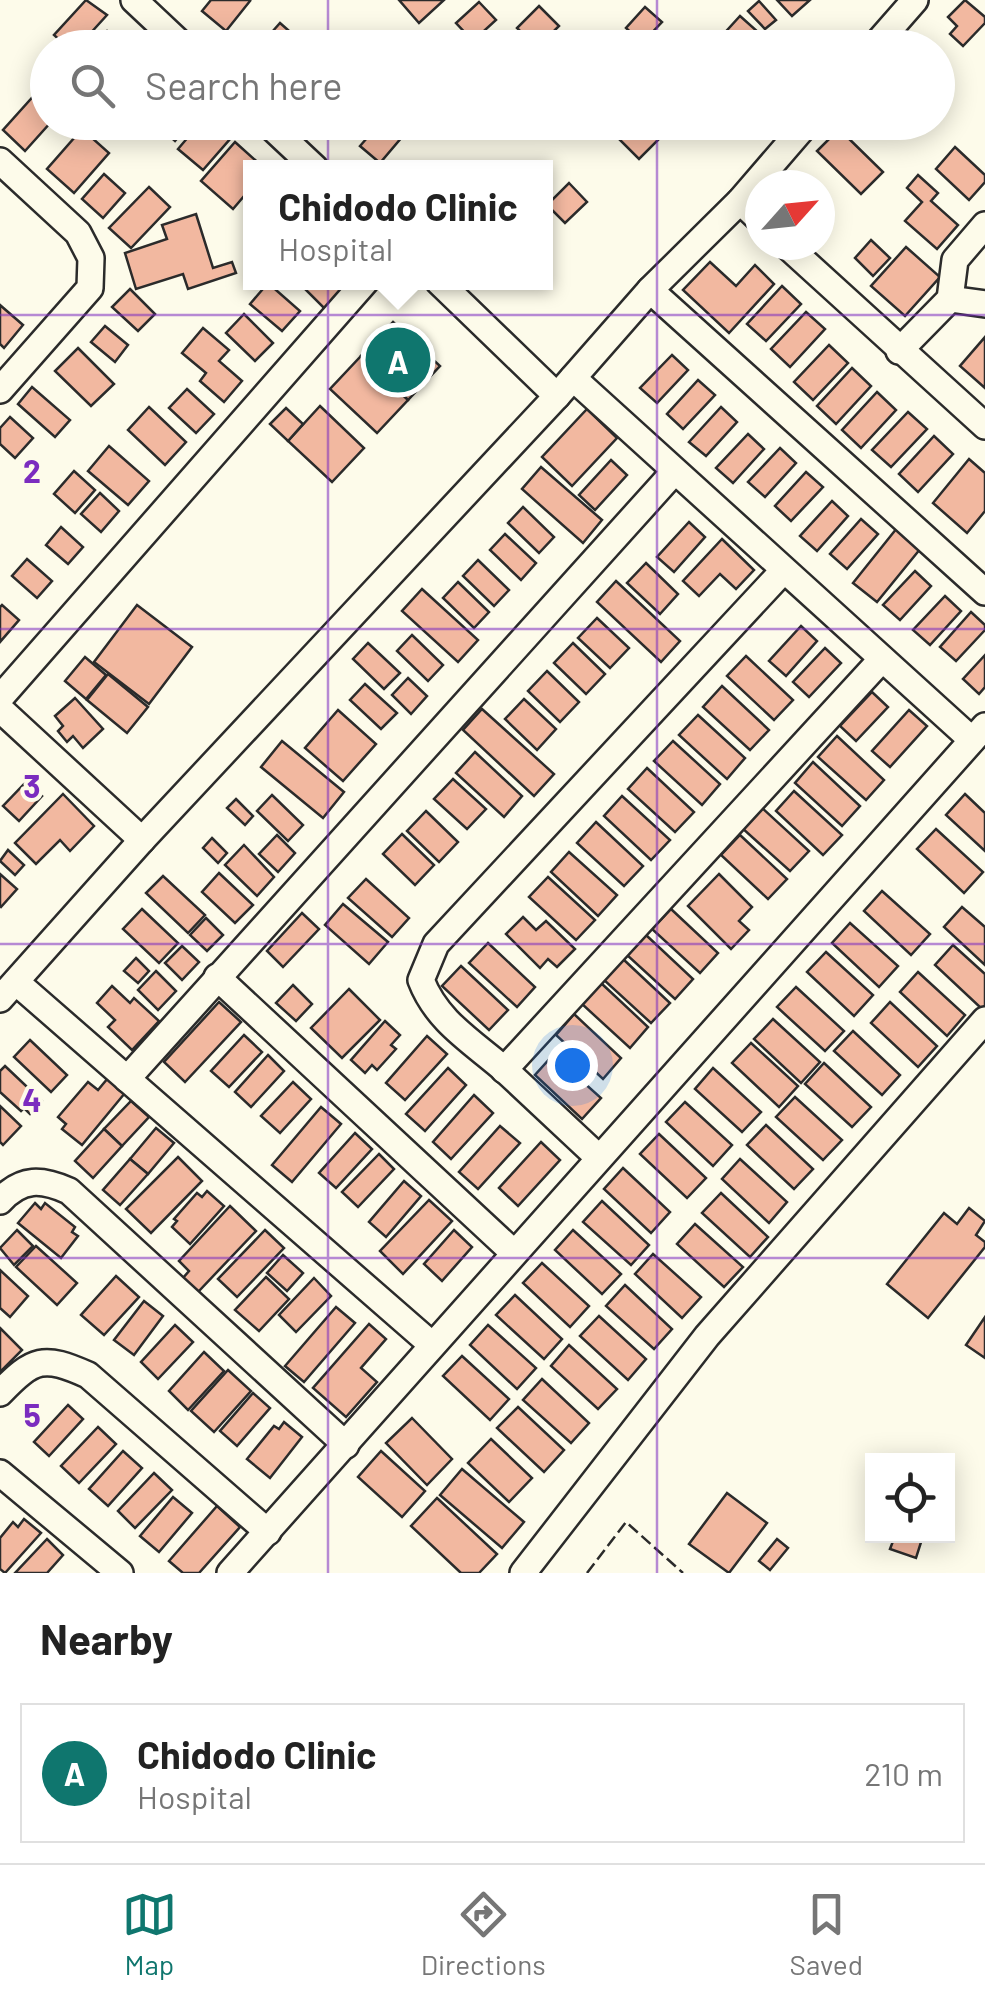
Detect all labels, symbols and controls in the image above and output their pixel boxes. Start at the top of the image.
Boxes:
search box [30,30,955,140]
icon: search [65,58,120,113]
text: Search here [145,62,343,108]
popup [243,160,553,290]
north arrow [745,170,835,260]
text: Chidodo Clinic [278,183,518,229]
text: Hospital [278,229,393,267]
pin: A [366,322,430,398]
text: 2 [23,451,41,489]
text: 3 [23,766,41,804]
your location [547,1040,598,1091]
text: 4 [22,1080,42,1118]
text: 5 [23,1395,41,1433]
map controls [865,1453,955,1543]
button: locate [865,1453,955,1543]
text: Nearby [40,1613,173,1663]
text: Chidodo Clinic [137,1731,376,1777]
text: A [64,1754,85,1792]
text: 210 m [864,1754,943,1792]
text: Hospital [137,1777,252,1815]
tab: Map [122,1887,177,1981]
tab: Directions [421,1887,546,1981]
tab: Saved [790,1887,863,1981]

